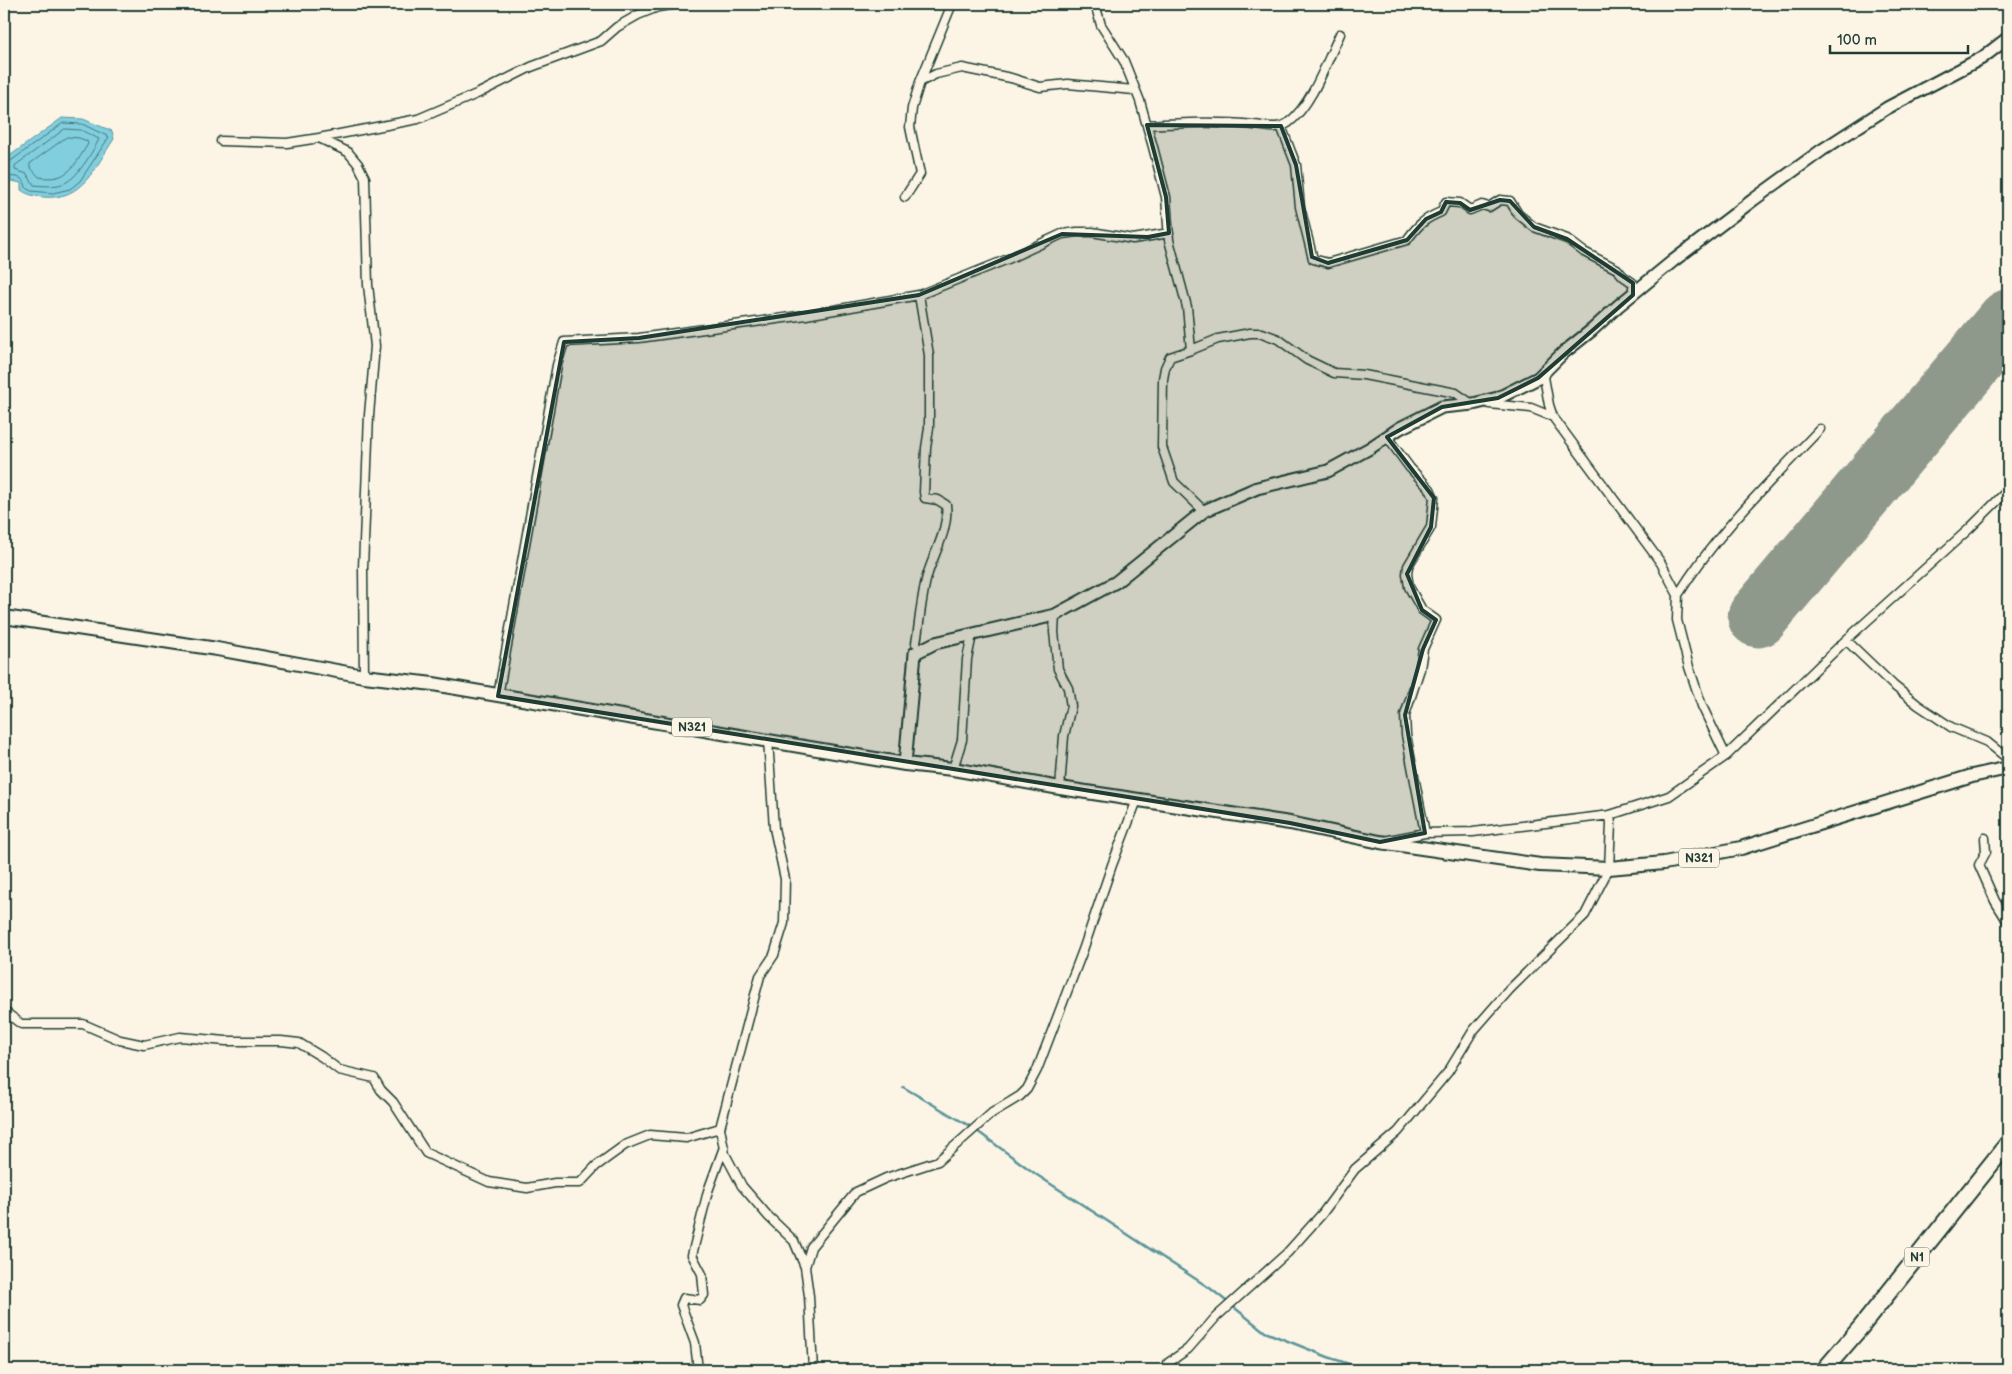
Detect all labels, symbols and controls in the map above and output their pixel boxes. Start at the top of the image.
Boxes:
scale bar [1830,22,1967,54]
text: 100 m [1837,31,1877,50]
road number: N321 [672,718,712,736]
road number: N321 [1679,848,1719,868]
road number: N1 [1904,1248,1930,1266]

